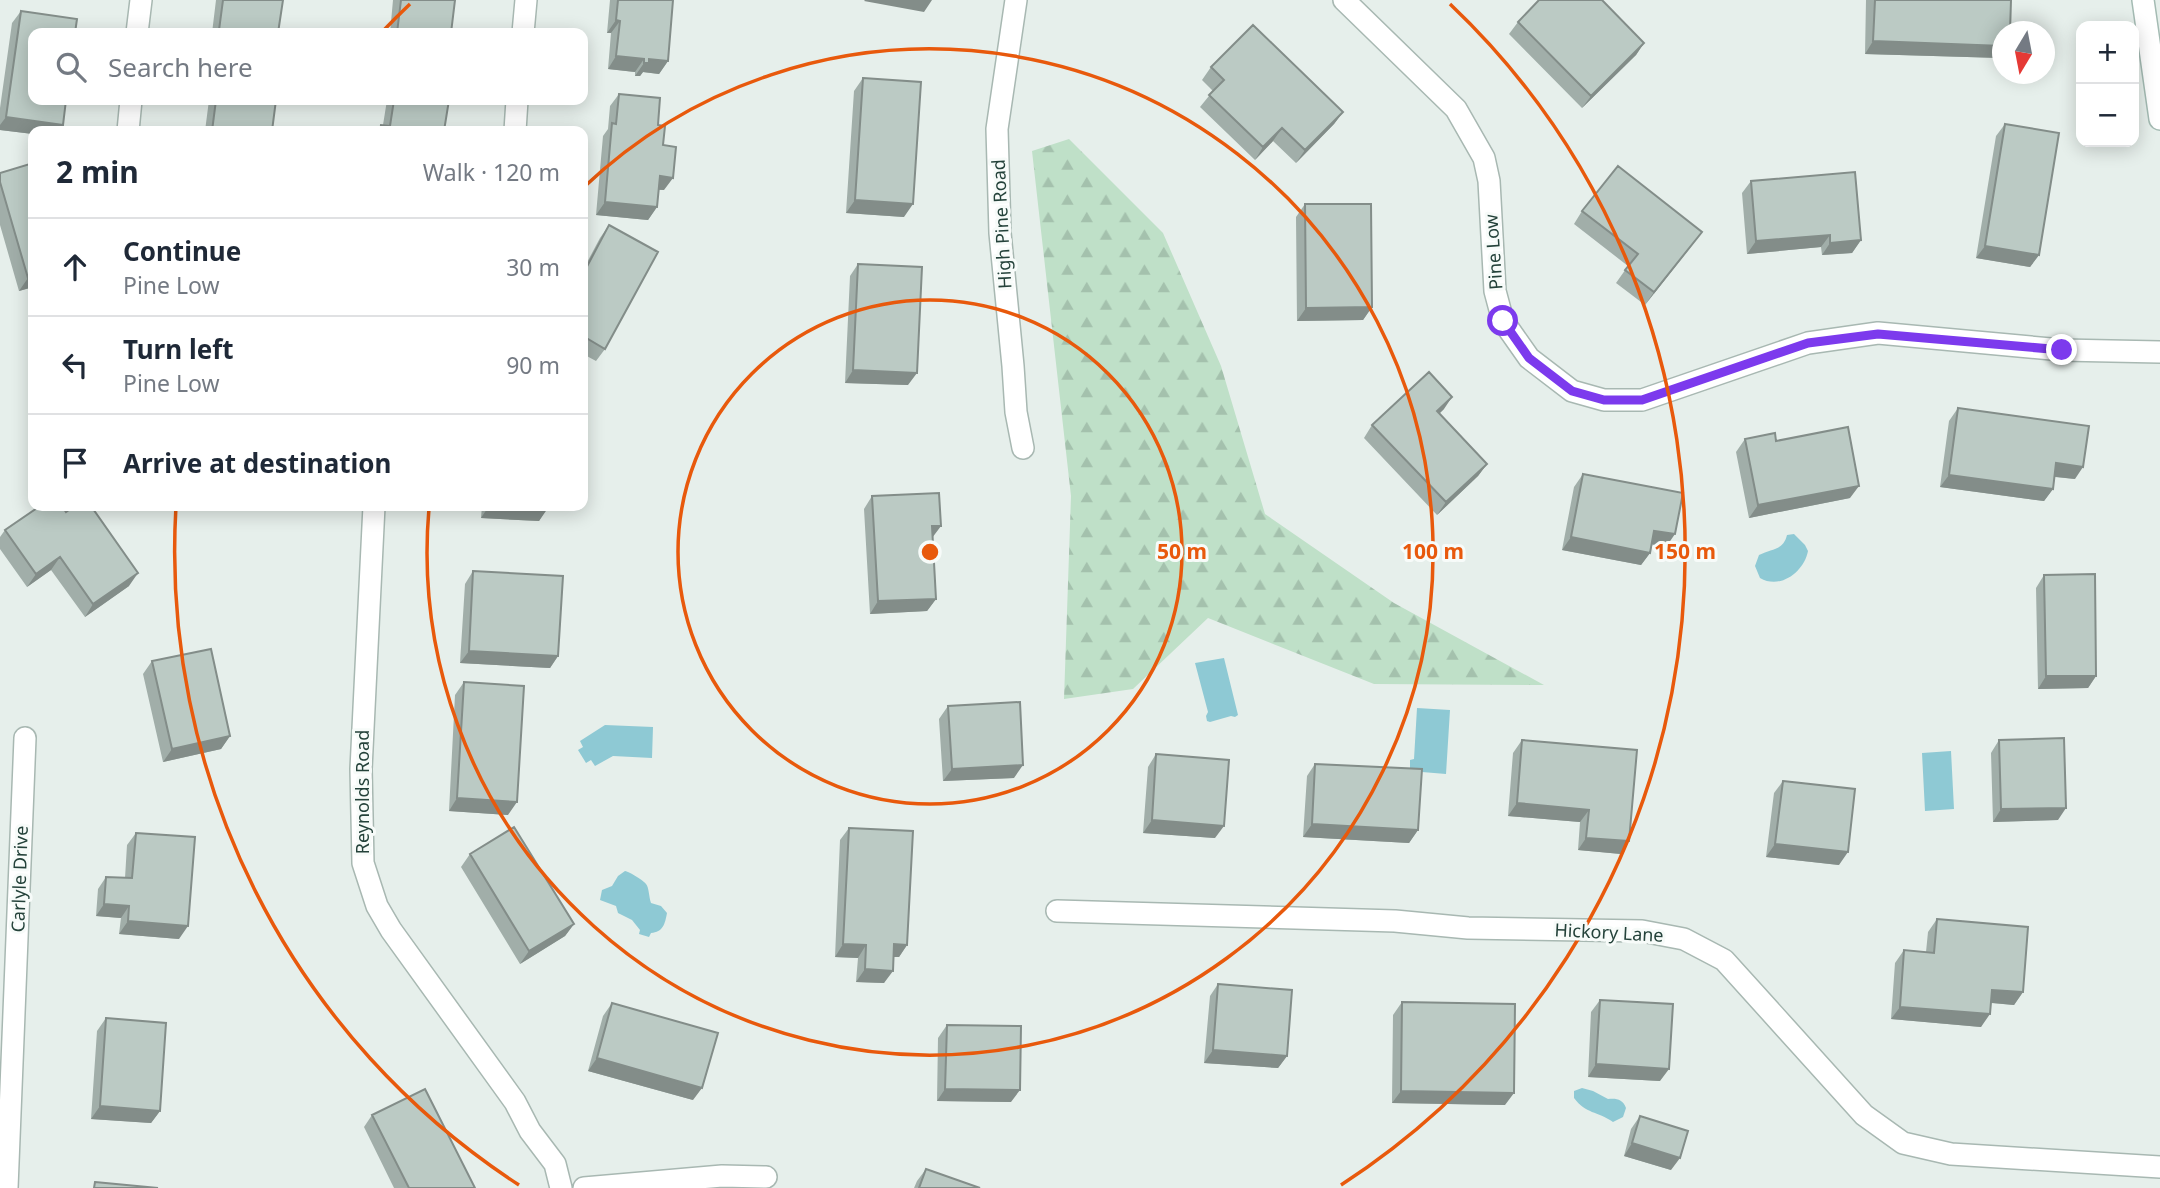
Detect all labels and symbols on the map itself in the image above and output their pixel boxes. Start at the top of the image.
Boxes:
north arrow [1992,21,2055,84]
street label: High Pine Road [986,159,1016,289]
street label: Pine Low [1478,214,1508,291]
route start [1487,305,1518,336]
route end [2046,334,2077,365]
text: 50 m [1157,537,1207,565]
text: 100 m [1402,537,1464,565]
text: 150 m [1654,537,1716,565]
centre of rings [918,540,942,564]
street label: Reynolds Road [350,730,374,854]
street label: Carlyle Drive [5,825,33,933]
street label: Hickory Lane [1554,917,1664,947]

